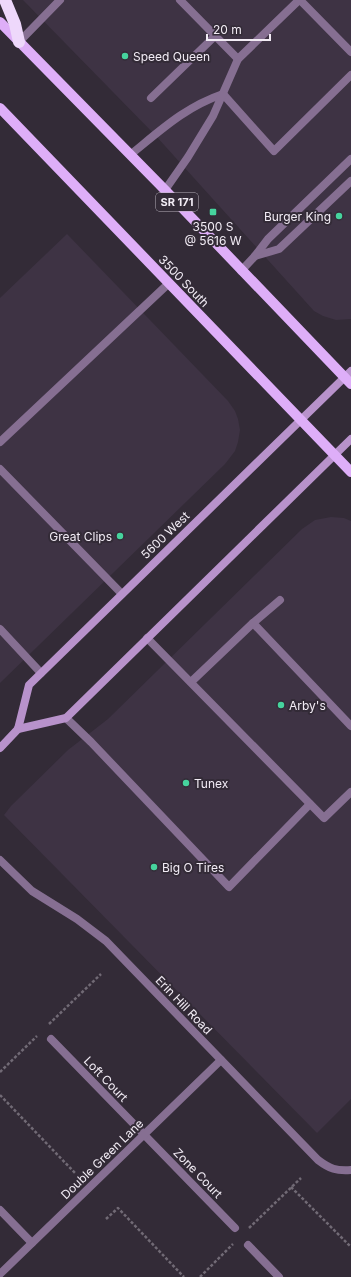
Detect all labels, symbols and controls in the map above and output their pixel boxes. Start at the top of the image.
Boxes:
scale bar [207,16,270,42]
text: 20 m [213,22,242,37]
place label: Speed Queen [133,49,210,64]
marker: Speed Queen [120,51,130,61]
road number: SR 171 [156,193,198,211]
marker: 3500 S @ 5616 W [208,207,218,217]
place label: Burger King [264,209,331,224]
marker: Burger King [334,211,344,221]
place label: 3500 S @ 5616 W [184,219,242,248]
street label: 3500 South [156,252,212,310]
street label: 5600 West [138,508,192,562]
place label: Great Clips [49,529,112,544]
marker: Great Clips [115,531,125,541]
place label: Arby's [289,698,326,713]
marker: Arby's [276,700,286,710]
place label: Tunex [194,776,229,791]
marker: Tunex [181,778,191,788]
place label: Big O Tires [162,860,224,875]
marker: Big O Tires [149,862,159,872]
street label: Erin Hill Road [152,973,216,1037]
street label: Loft Court [81,1053,131,1105]
street label: Double Green Lane [58,1116,146,1202]
street label: Zone Court [170,1145,226,1201]

